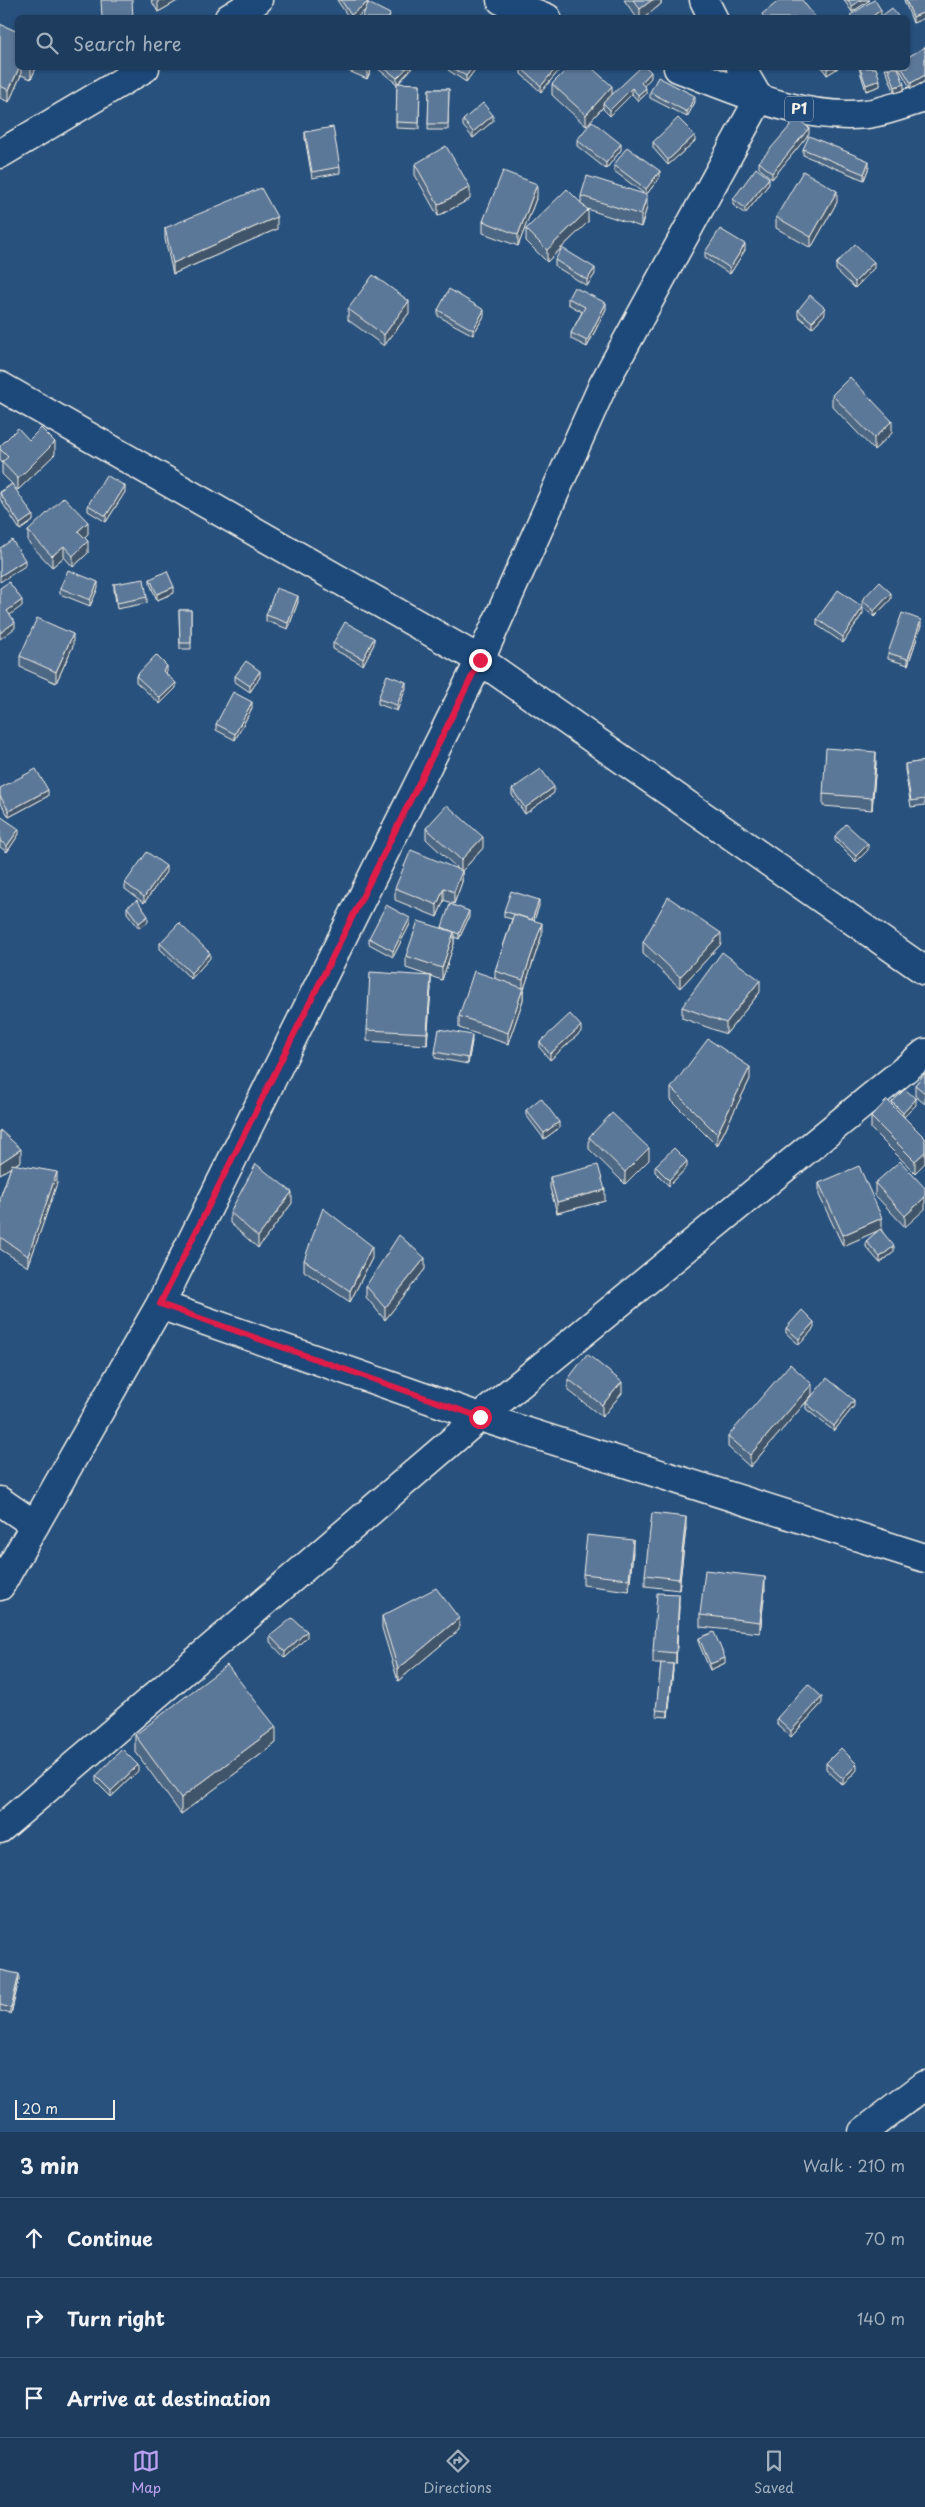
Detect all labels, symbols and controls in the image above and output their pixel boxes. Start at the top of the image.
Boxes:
search box [15,15,910,70]
icon: search [33,29,61,57]
text: Search here [73,29,182,57]
road number: P1 [785,96,813,122]
route end [469,649,492,672]
route start [469,1406,492,1429]
scale bar [15,2097,115,2120]
text: 20 m [22,2098,58,2119]
text: 3 min [20,2149,79,2181]
text: Walk · 210 m [803,2153,905,2177]
icon: ahead [20,2224,48,2252]
text: Continue [67,2224,153,2252]
text: 70 m [865,2226,905,2250]
icon: right [20,2304,48,2332]
text: Turn right [67,2304,165,2332]
text: 140 m [857,2306,905,2330]
icon: arrive [20,2384,48,2412]
text: Arrive at destination [67,2384,271,2412]
tab: Map [131,2447,161,2498]
tab: Directions [424,2447,492,2498]
tab: Saved [754,2447,794,2498]

